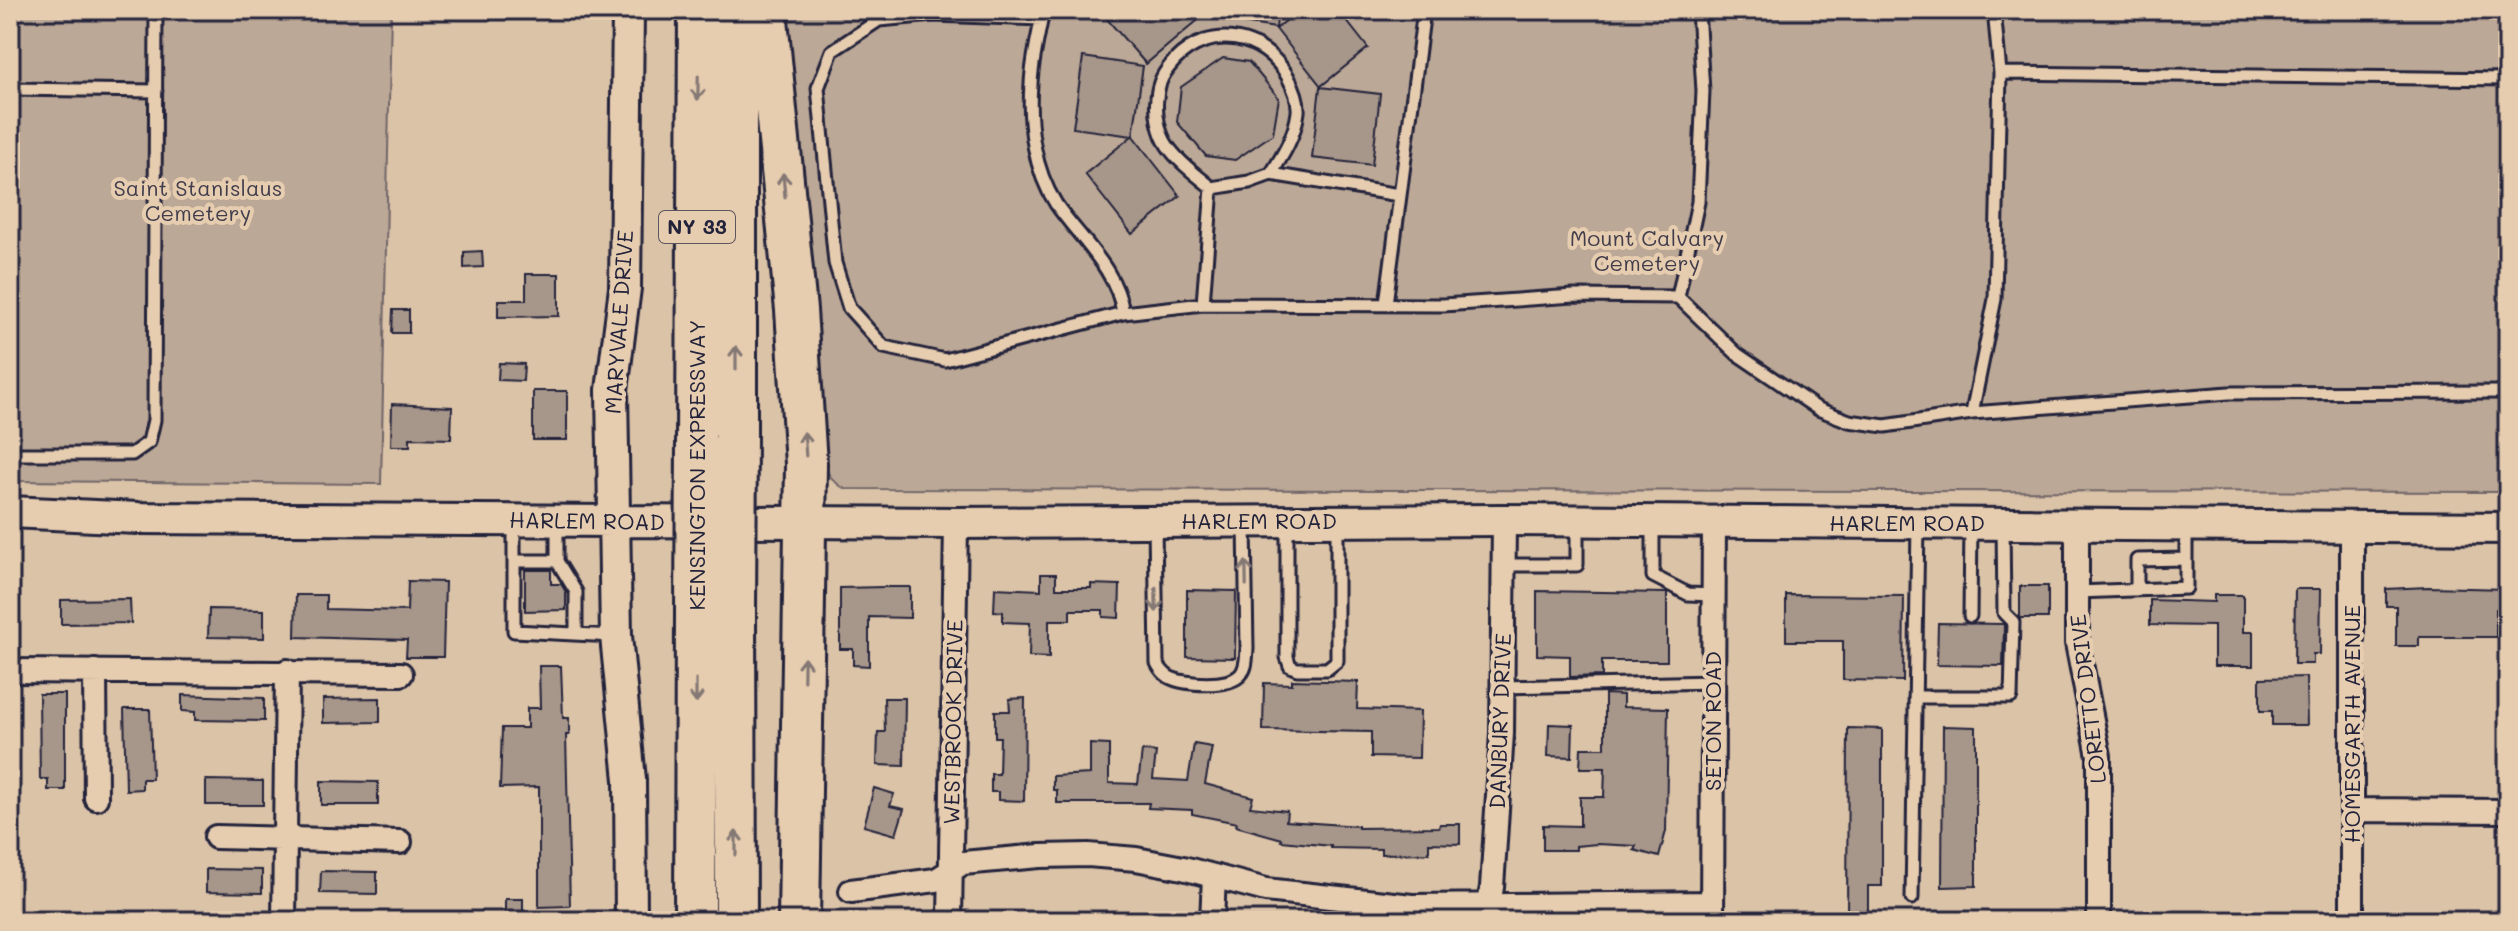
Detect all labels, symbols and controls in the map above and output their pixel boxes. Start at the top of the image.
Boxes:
one-way arrow [690,74,706,101]
one-way arrow [776,172,791,199]
park label: Saint Stanislaus Cemetery [113,173,283,227]
road number: NY 33 [659,211,735,243]
park label: Mount Calvary Cemetery [1570,223,1724,277]
street label: MARYVALE DRIVE [598,229,639,415]
street label: KENSINGTON EXPRESSWAY [682,320,711,610]
one-way arrow [728,345,744,372]
one-way arrow [797,431,812,458]
street label: HARLEM ROAD [509,505,665,536]
street label: HARLEM ROAD [1181,506,1337,535]
street label: HARLEM ROAD [1829,508,1985,537]
one-way arrow [1238,560,1253,587]
one-way arrow [1148,586,1164,613]
street label: HOMESGARTH AVENUE [2337,605,2366,843]
street label: LORETTO DRIVE [2063,613,2112,785]
street label: WESTBROOK DRIVE [936,619,969,825]
street label: DANBURY DRIVE [1482,632,1517,809]
street label: SETON ROAD [1698,651,1727,791]
one-way arrow [796,656,812,683]
one-way arrow [688,677,704,704]
one-way arrow [728,830,744,857]

